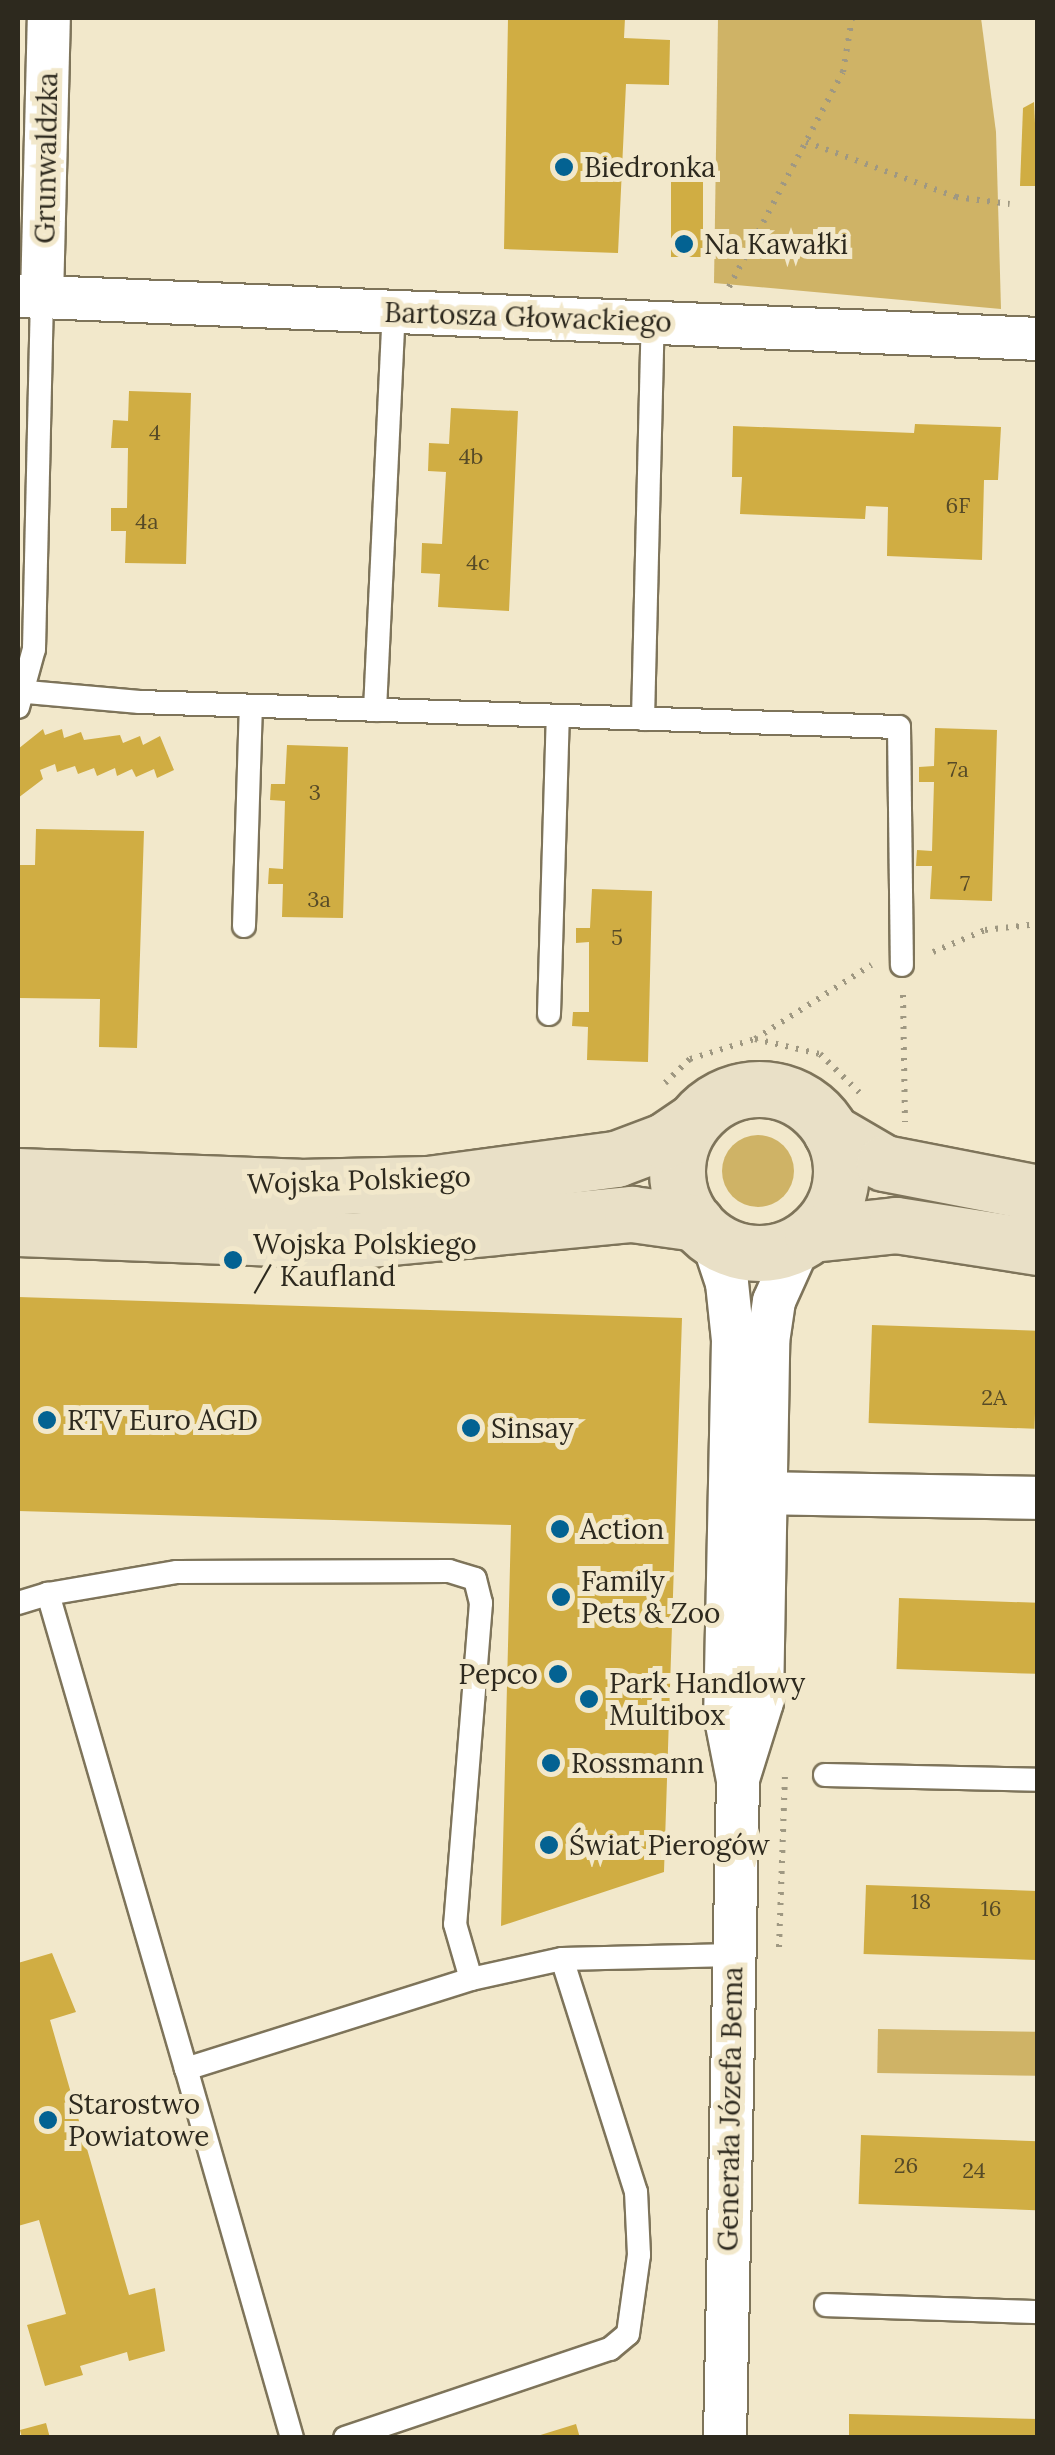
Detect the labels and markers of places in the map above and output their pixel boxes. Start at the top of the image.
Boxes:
place label: Biedronka [584,150,716,184]
marker: Biedronka [553,156,575,178]
place label: Na Kawałki [704,227,848,261]
marker: Na Kawałki [673,233,695,255]
place label: Wojska Polskiego / Kaufland [253,1227,477,1293]
marker: Wojska Polskiego / Kaufland [222,1249,244,1271]
place label: RTV Euro AGD [67,1403,258,1437]
marker: RTV Euro AGD [36,1409,58,1431]
place label: Sinsay [491,1411,573,1445]
marker: Sinsay [460,1417,482,1439]
place label: Action [580,1512,664,1546]
marker: Action [549,1518,571,1540]
place label: Family Pets & Zoo [581,1564,720,1630]
marker: Family Pets & Zoo [550,1586,572,1608]
place label: Pepco [458,1657,538,1691]
marker: Pepco [547,1663,569,1685]
place label: Park Handlowy Multibox [609,1666,805,1732]
marker: Park Handlowy Multibox [578,1688,600,1710]
place label: Rossmann [571,1746,704,1780]
marker: Rossmann [540,1752,562,1774]
place label: Świat Pierogów [569,1828,770,1862]
marker: Świat Pierogów [538,1834,560,1856]
place label: Starostwo Powiatowe [68,2087,210,2153]
marker: Starostwo Powiatowe [37,2109,59,2131]

